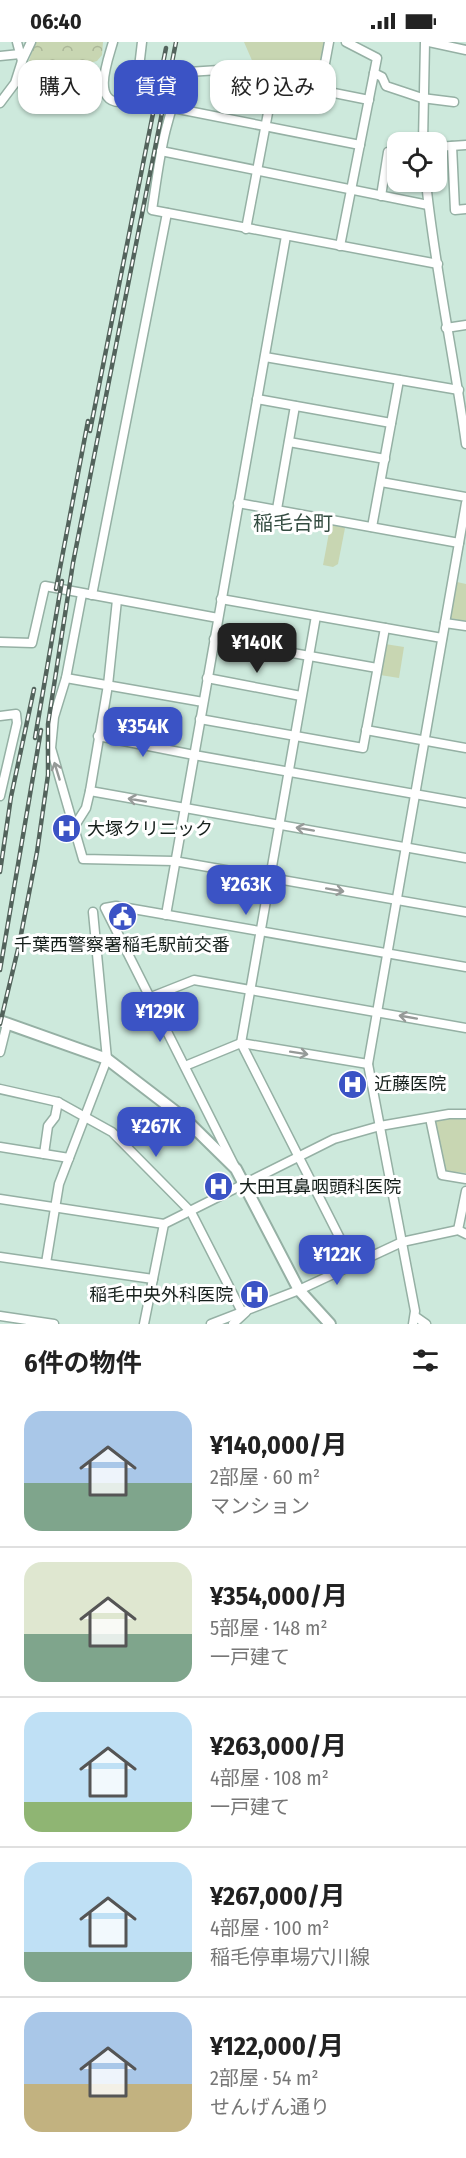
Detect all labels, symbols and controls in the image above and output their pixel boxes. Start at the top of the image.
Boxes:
text: 06:40 [30,8,82,35]
chip: 購入 [18,60,102,114]
chip: 賃貸 [114,60,198,114]
chip: 絞り込み [210,60,336,114]
map controls [387,132,447,192]
button: locate [387,132,447,192]
district label: 稲毛台町 [253,511,333,535]
pin: ¥140K [215,623,299,674]
text: ¥140K [231,630,283,654]
pin: ¥354K [101,707,185,758]
text: ¥354K [117,714,169,738]
one-way arrow [51,761,62,780]
one-way arrow [128,794,148,805]
hospital icon: 大塚クリニック [50,813,82,845]
place label: 大塚クリニック [87,818,213,840]
one-way arrow [296,824,315,835]
pin: ¥263K [204,865,288,916]
text: ¥263K [221,872,271,896]
one-way arrow [325,884,345,895]
public building icon: 千葉西警察署稲毛駅前交番 [106,900,138,932]
place label: 千葉西警察署稲毛駅前交番 [14,934,230,956]
pin: ¥129K [118,992,202,1043]
text: ¥129K [135,999,185,1023]
one-way arrow [399,1012,419,1023]
one-way arrow [288,1047,308,1058]
hospital icon: 近藤医院 [337,1068,369,1100]
place label: 近藤医院 [374,1073,446,1095]
pin: ¥267K [114,1107,198,1158]
text: ¥267K [131,1114,181,1138]
hospital icon: 大田耳鼻咽頭科医院 [202,1171,234,1203]
place label: 大田耳鼻咽頭科医院 [239,1176,401,1198]
pin: ¥122K [295,1235,379,1286]
text: ¥122K [313,1242,361,1266]
hospital icon: 稲毛中央外科医院 [238,1279,270,1311]
place label: 稲毛中央外科医院 [89,1284,233,1306]
icon: filters [409,1344,442,1377]
text: 6件の物件 [24,1348,142,1379]
text: ¥140,000/月 [210,1430,348,1461]
icon: home [72,1435,144,1507]
text: 2部屋 · 60 m² [210,1465,320,1489]
text: マンション [210,1494,310,1518]
text: ¥354,000/月 [210,1581,348,1612]
icon: home [72,1586,144,1658]
text: 5部屋 · 148 m² [210,1616,328,1640]
text: 一戸建て [210,1645,290,1669]
text: ¥263,000/月 [210,1731,347,1762]
icon: home [72,1736,144,1808]
text: 4部屋 · 108 m² [210,1766,329,1790]
text: 一戸建て [210,1795,290,1819]
text: ¥267,000/月 [210,1881,346,1912]
icon: home [72,1886,144,1958]
text: 4部屋 · 100 m² [210,1916,329,1940]
text: 稲毛停車場穴川線 [210,1945,370,1969]
text: ¥122,000/月 [210,2031,344,2062]
icon: home [72,2036,144,2108]
text: 2部屋 · 54 m² [210,2066,319,2090]
text: せんげん通り [210,2095,330,2119]

